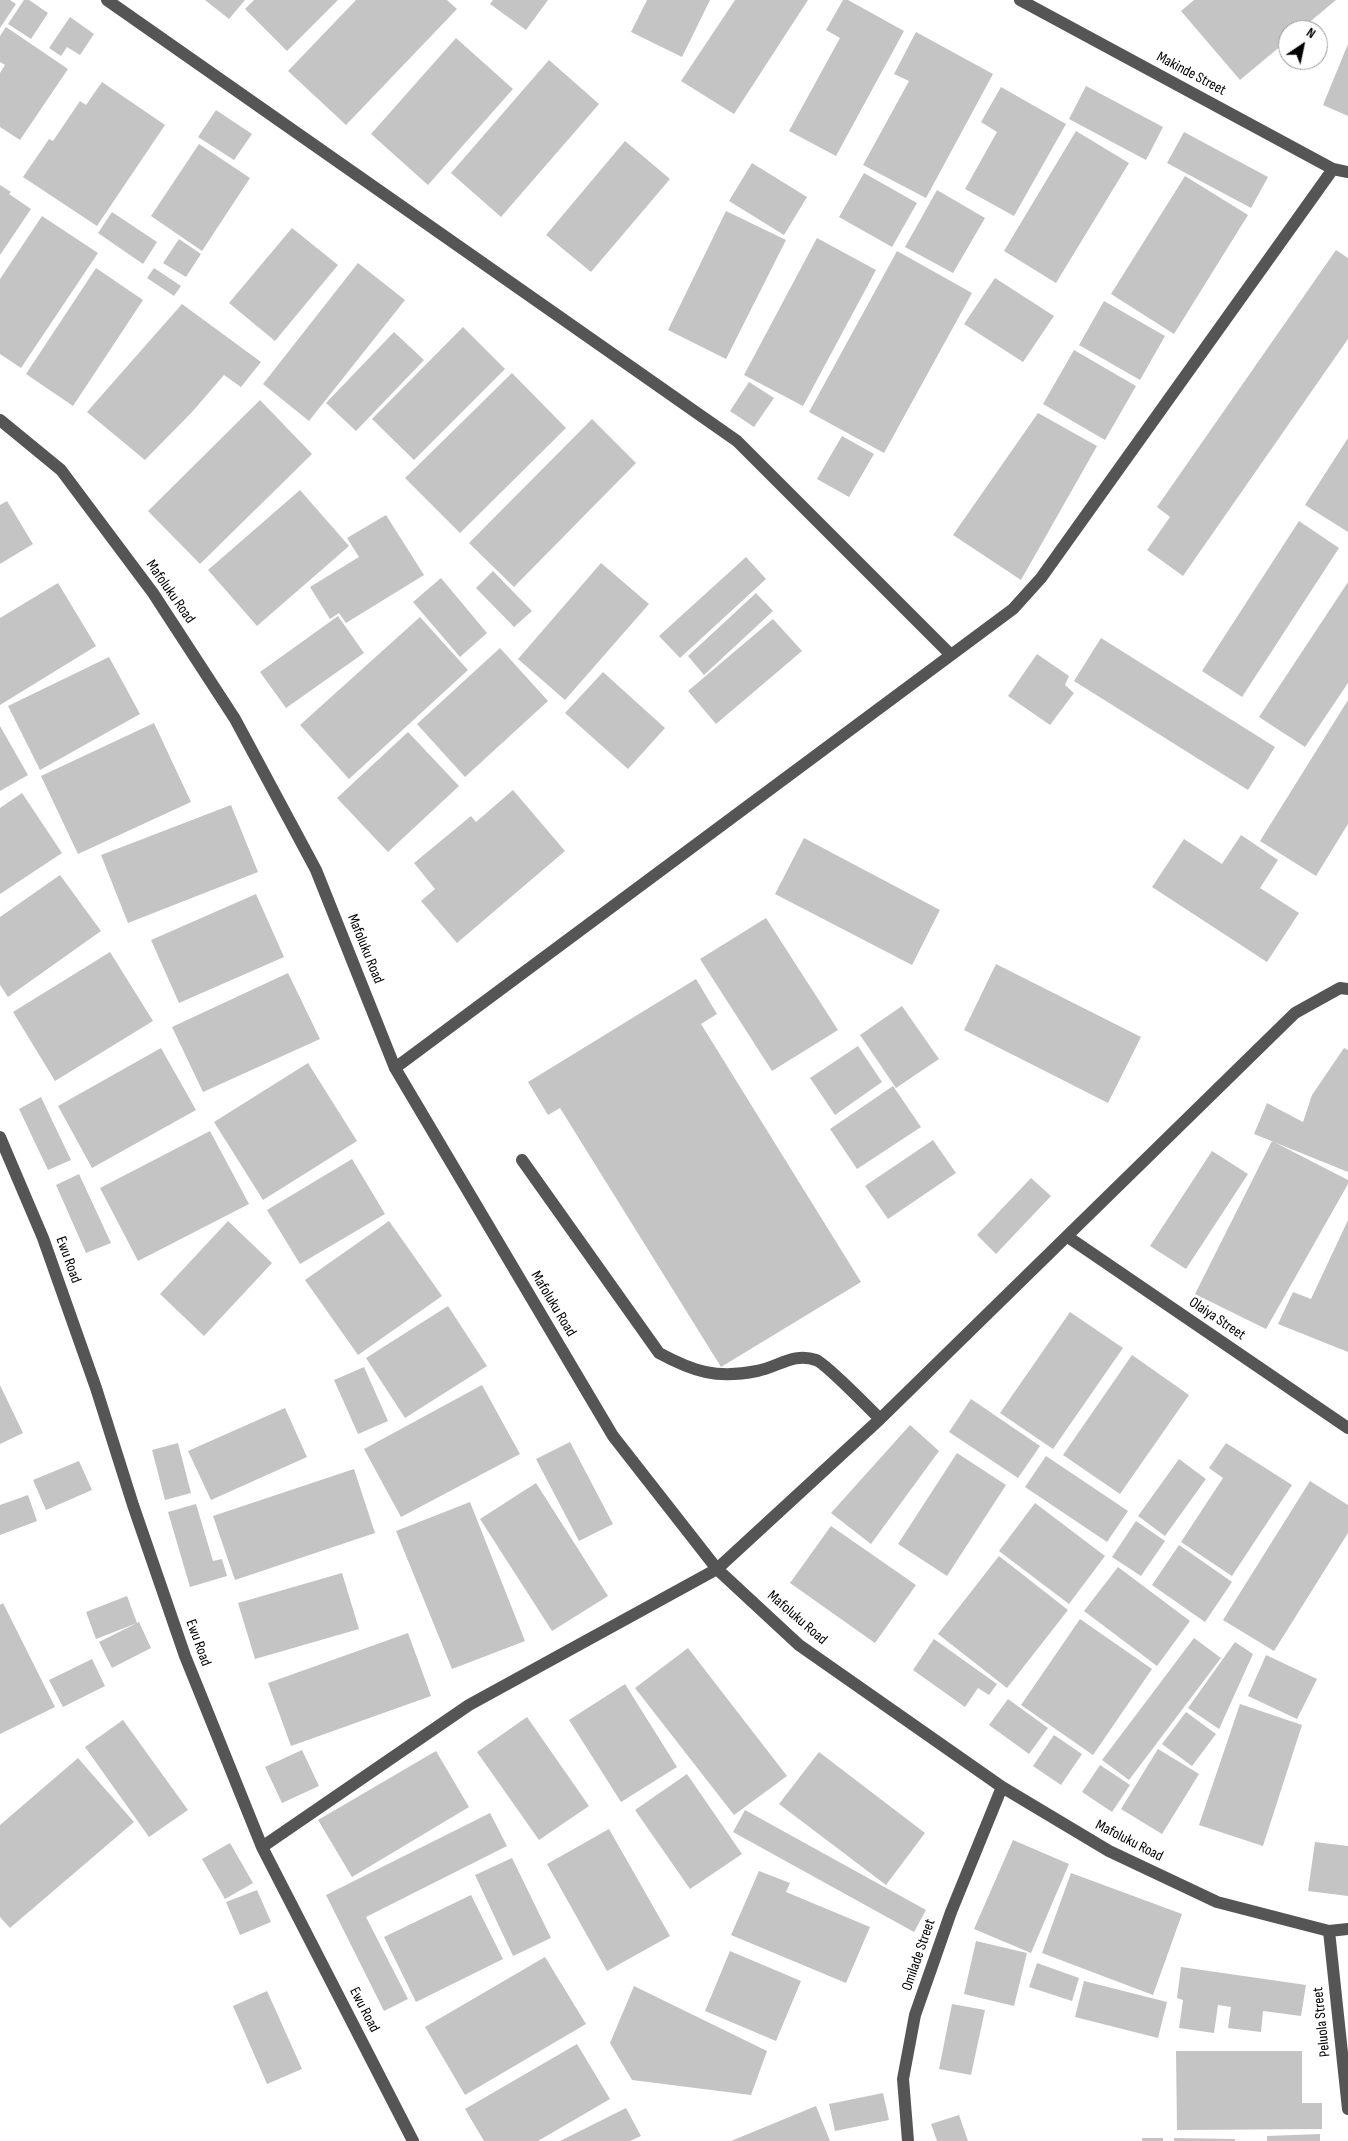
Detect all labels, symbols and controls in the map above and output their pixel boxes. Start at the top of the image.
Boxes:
north arrow [1278,20,1328,70]
text: N [1303,24,1319,42]
street label: Makinde Street [1153,48,1229,100]
street label: Mafoluku Road [142,557,198,627]
street label: Mafoluku Road [343,912,387,986]
street label: Ewu Road [51,1234,85,1286]
street label: Mafoluku Road [526,1268,580,1340]
street label: Olaiya Street [1185,1294,1249,1344]
street label: Mafoluku Road [763,1587,831,1649]
street label: Ewu Road [181,1617,215,1669]
street label: Mafoluku Road [1092,1816,1166,1866]
street label: Omilade Street [898,1917,940,1993]
street label: Ewu Road [345,1984,383,2036]
street label: Peluola Street [1309,1986,1335,2058]

